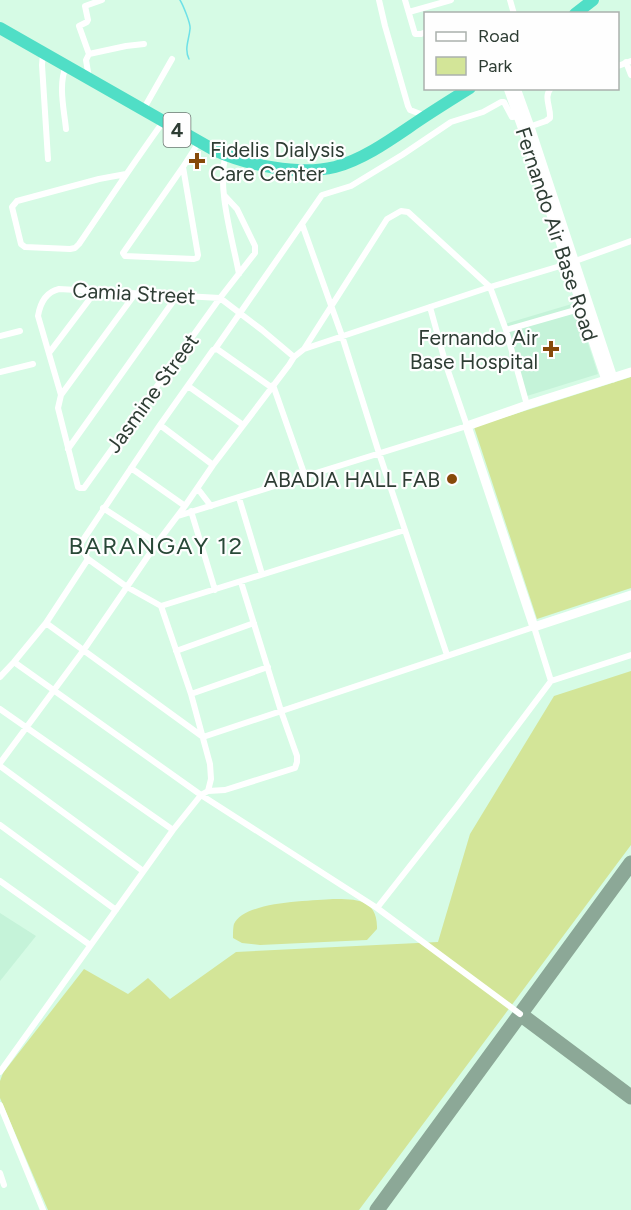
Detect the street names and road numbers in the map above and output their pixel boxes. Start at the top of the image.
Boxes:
road number: 4 [164,113,190,147]
street label: Fernando Air Base Road [511,124,603,344]
street label: Camia Street [72,277,196,309]
street label: Jasmine Street [100,328,204,457]

